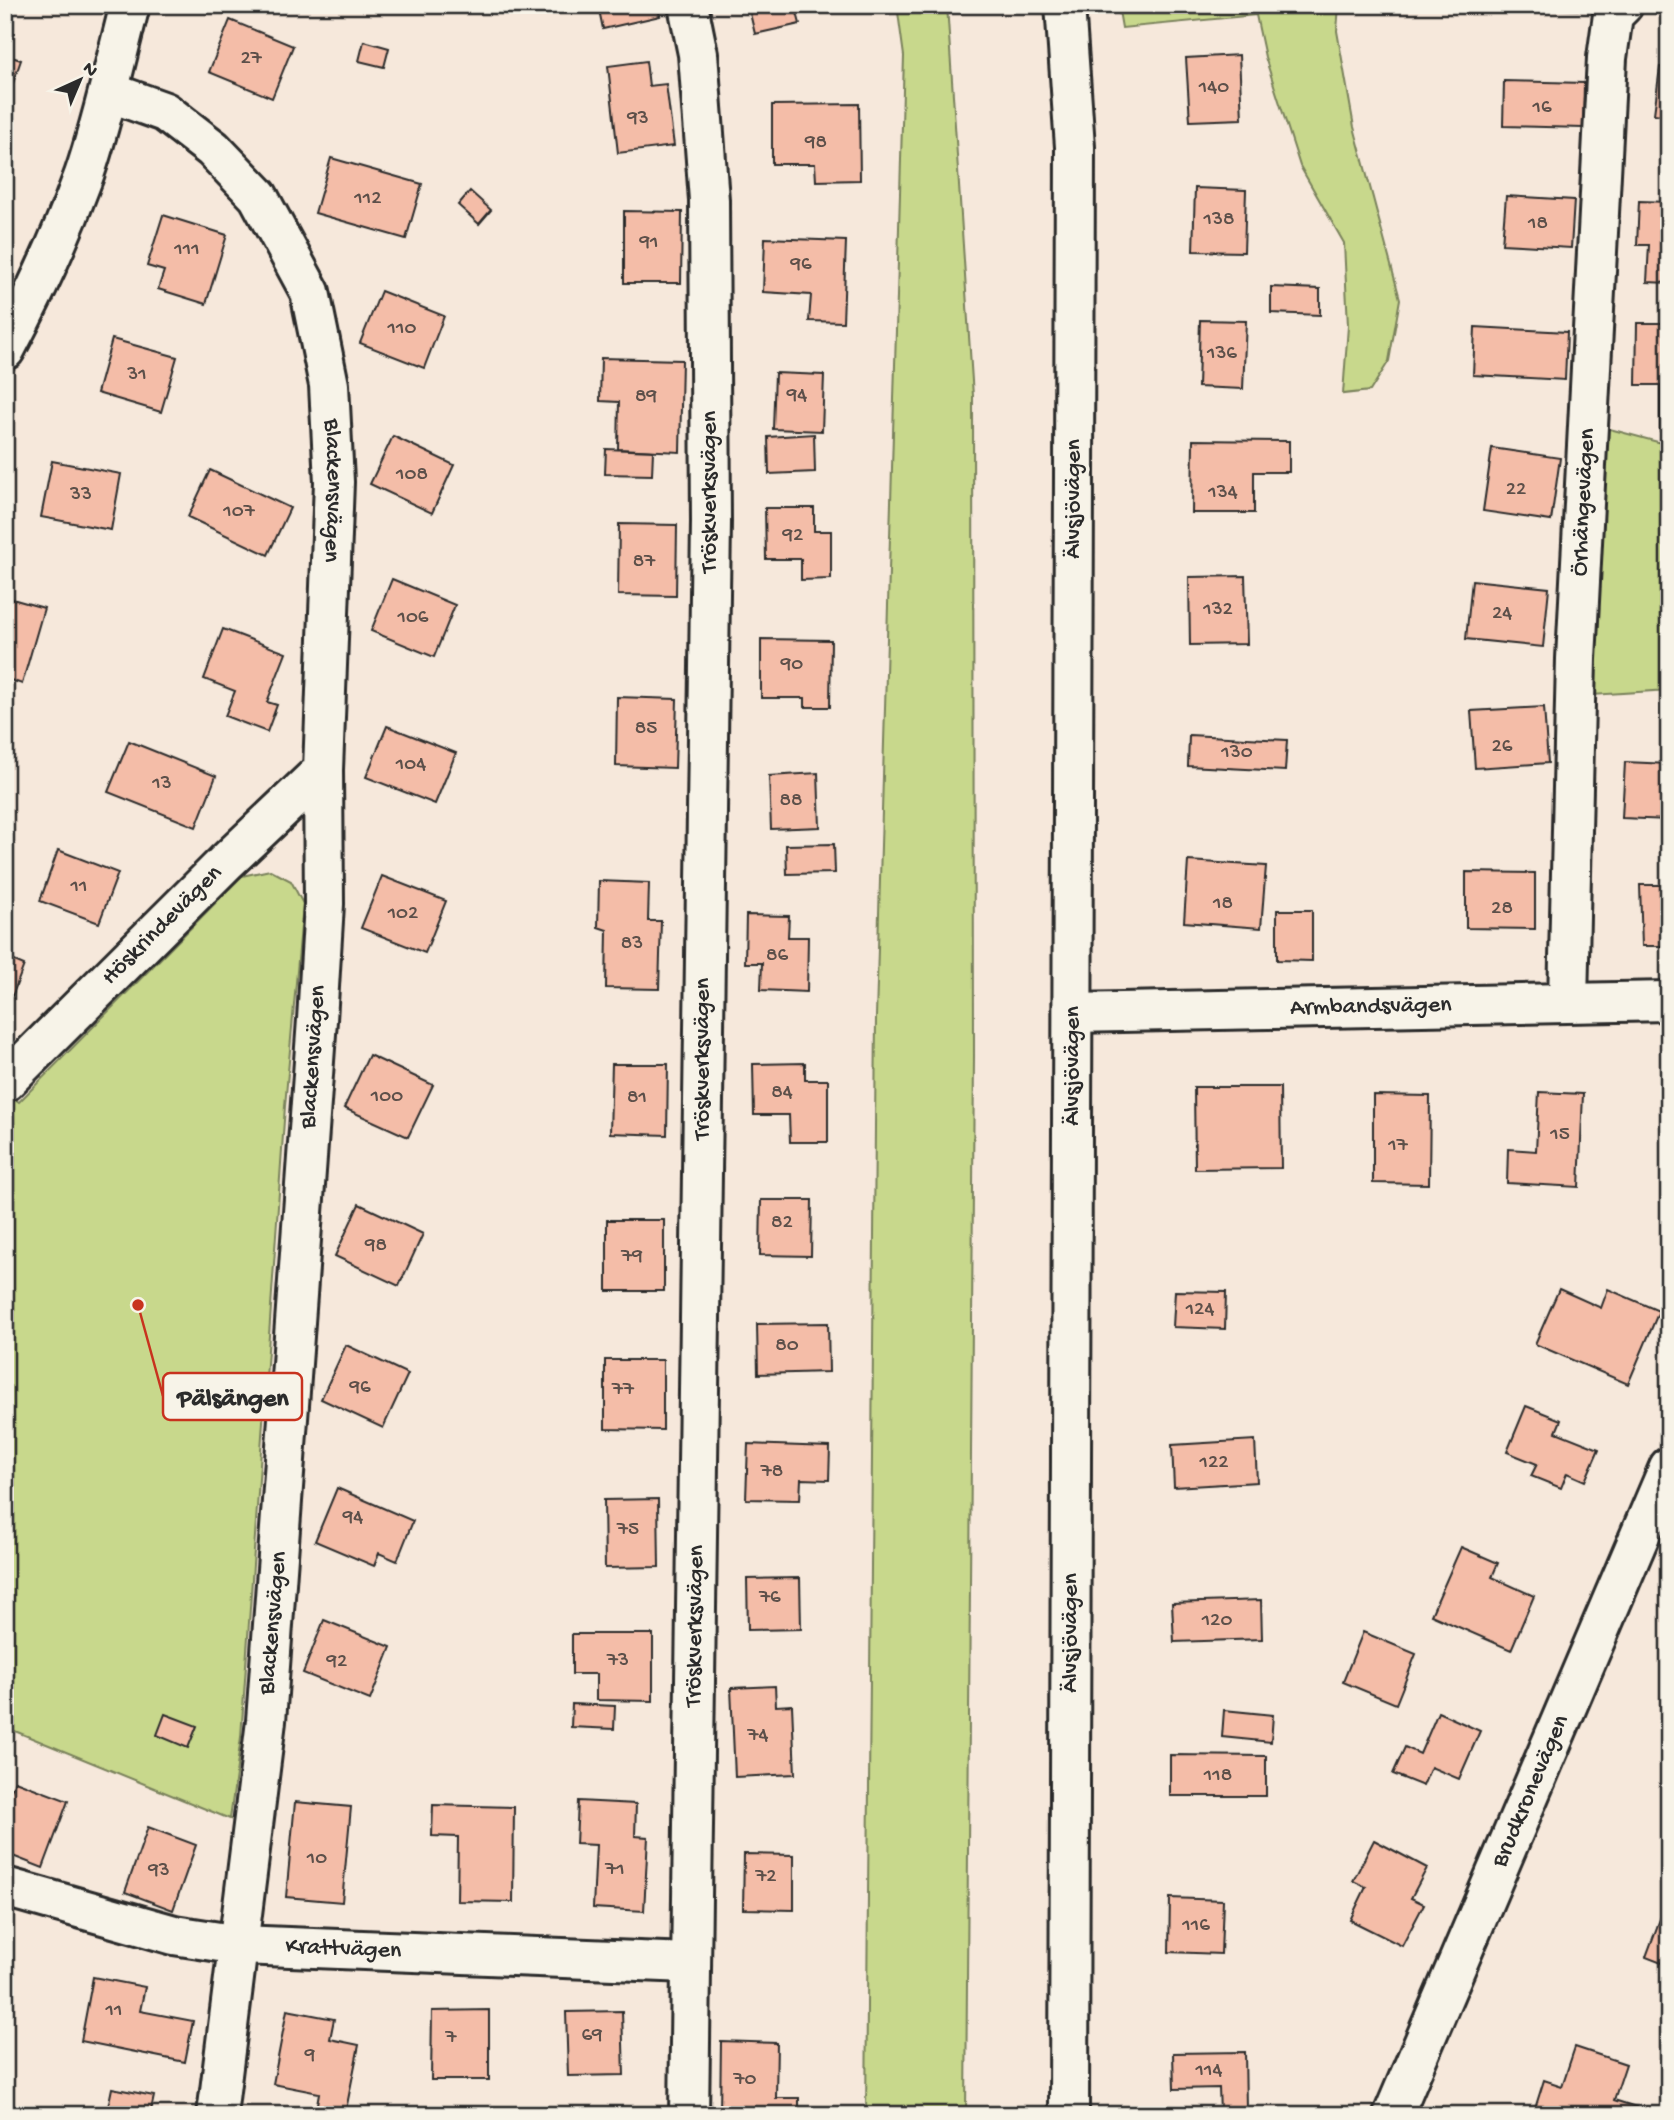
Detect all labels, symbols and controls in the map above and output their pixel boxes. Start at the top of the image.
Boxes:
north arrow [46,46,116,116]
house number: 27 [240,47,263,72]
text: N [77,58,102,83]
house number: 140 [1198,76,1229,101]
house number: 16 [1531,96,1552,121]
house number: 93 [626,107,649,132]
house number: 98 [804,131,827,156]
house number: 112 [353,187,382,212]
house number: 138 [1203,208,1234,233]
house number: 18 [1527,212,1548,237]
house number: 91 [638,231,659,256]
house number: 111 [173,238,200,263]
house number: 96 [789,253,812,278]
house number: 110 [387,317,417,342]
house number: 136 [1206,342,1237,367]
house number: 31 [126,363,147,388]
house number: 94 [786,384,807,409]
house number: 89 [635,385,657,410]
street label: Tröskverksvägen [696,410,725,575]
street label: Blackensvägen [316,417,349,564]
street label: Örhängevägen [1566,427,1602,577]
street label: Älvsjövägen [1060,439,1089,559]
house number: 108 [395,463,428,488]
house number: 22 [1506,478,1526,503]
house number: 134 [1207,481,1238,506]
house number: 33 [69,483,92,508]
house number: 107 [222,500,256,525]
house number: 92 [782,524,803,549]
house number: 87 [633,550,656,575]
house number: 132 [1202,598,1233,623]
house number: 24 [1492,602,1512,627]
house number: 106 [396,606,429,631]
house number: 90 [780,653,803,678]
house number: 85 [635,717,657,742]
house number: 26 [1492,735,1513,760]
house number: 130 [1220,741,1253,766]
house number: 104 [395,753,426,778]
house number: 13 [151,772,172,797]
house number: 88 [779,789,803,814]
street label: Höskrindevägen [96,859,229,992]
house number: 11 [70,875,87,900]
house number: 18 [1212,892,1233,917]
house number: 28 [1491,897,1513,922]
house number: 102 [387,902,418,927]
house number: 83 [621,932,643,957]
house number: 86 [766,944,788,969]
street label: Tröskverksvägen [689,977,718,1142]
street label: Blackensvägen [294,984,334,1131]
street label: Armbandsvägen [1290,991,1453,1023]
street label: Älvsjövägen [1059,1006,1088,1126]
house number: 84 [771,1081,793,1106]
house number: 100 [370,1085,403,1110]
house number: 81 [627,1086,647,1111]
house number: 15 [1549,1123,1570,1148]
house number: 17 [1387,1134,1409,1159]
house number: 82 [771,1211,793,1236]
house number: 98 [364,1234,387,1259]
house number: 79 [620,1245,643,1270]
house number: 124 [1185,1298,1214,1323]
house number: 80 [775,1334,799,1359]
callout: Pälsängen [163,1373,302,1420]
house number: 96 [348,1376,371,1401]
house number: 77 [611,1378,635,1403]
text: Pälsängen [175,1385,289,1416]
house number: 122 [1198,1451,1229,1476]
house number: 78 [760,1460,783,1485]
house number: 94 [342,1506,363,1531]
house number: 75 [616,1518,639,1543]
street label: Tröskverksvägen [680,1544,712,1709]
street label: Blackensvägen [253,1550,295,1697]
street label: Älvsjövägen [1057,1573,1086,1693]
house number: 76 [758,1586,781,1611]
house number: 120 [1201,1609,1232,1634]
house number: 73 [606,1649,629,1674]
house number: 92 [326,1650,347,1675]
street label: Brudkronevägen [1485,1710,1576,1873]
house number: 74 [747,1724,768,1749]
house number: 118 [1203,1764,1232,1789]
house number: 10 [306,1847,327,1872]
house number: 71 [604,1858,625,1883]
house number: 93 [147,1859,170,1884]
house number: 72 [754,1865,777,1890]
house number: 116 [1181,1914,1210,1939]
street label: Krattvägen [285,1932,403,1966]
house number: 11 [105,1999,122,2024]
house number: 69 [581,2024,603,2049]
house number: 7 [445,2026,458,2051]
house number: 9 [304,2044,316,2069]
house number: 114 [1195,2059,1223,2084]
house number: 70 [733,2068,756,2093]

